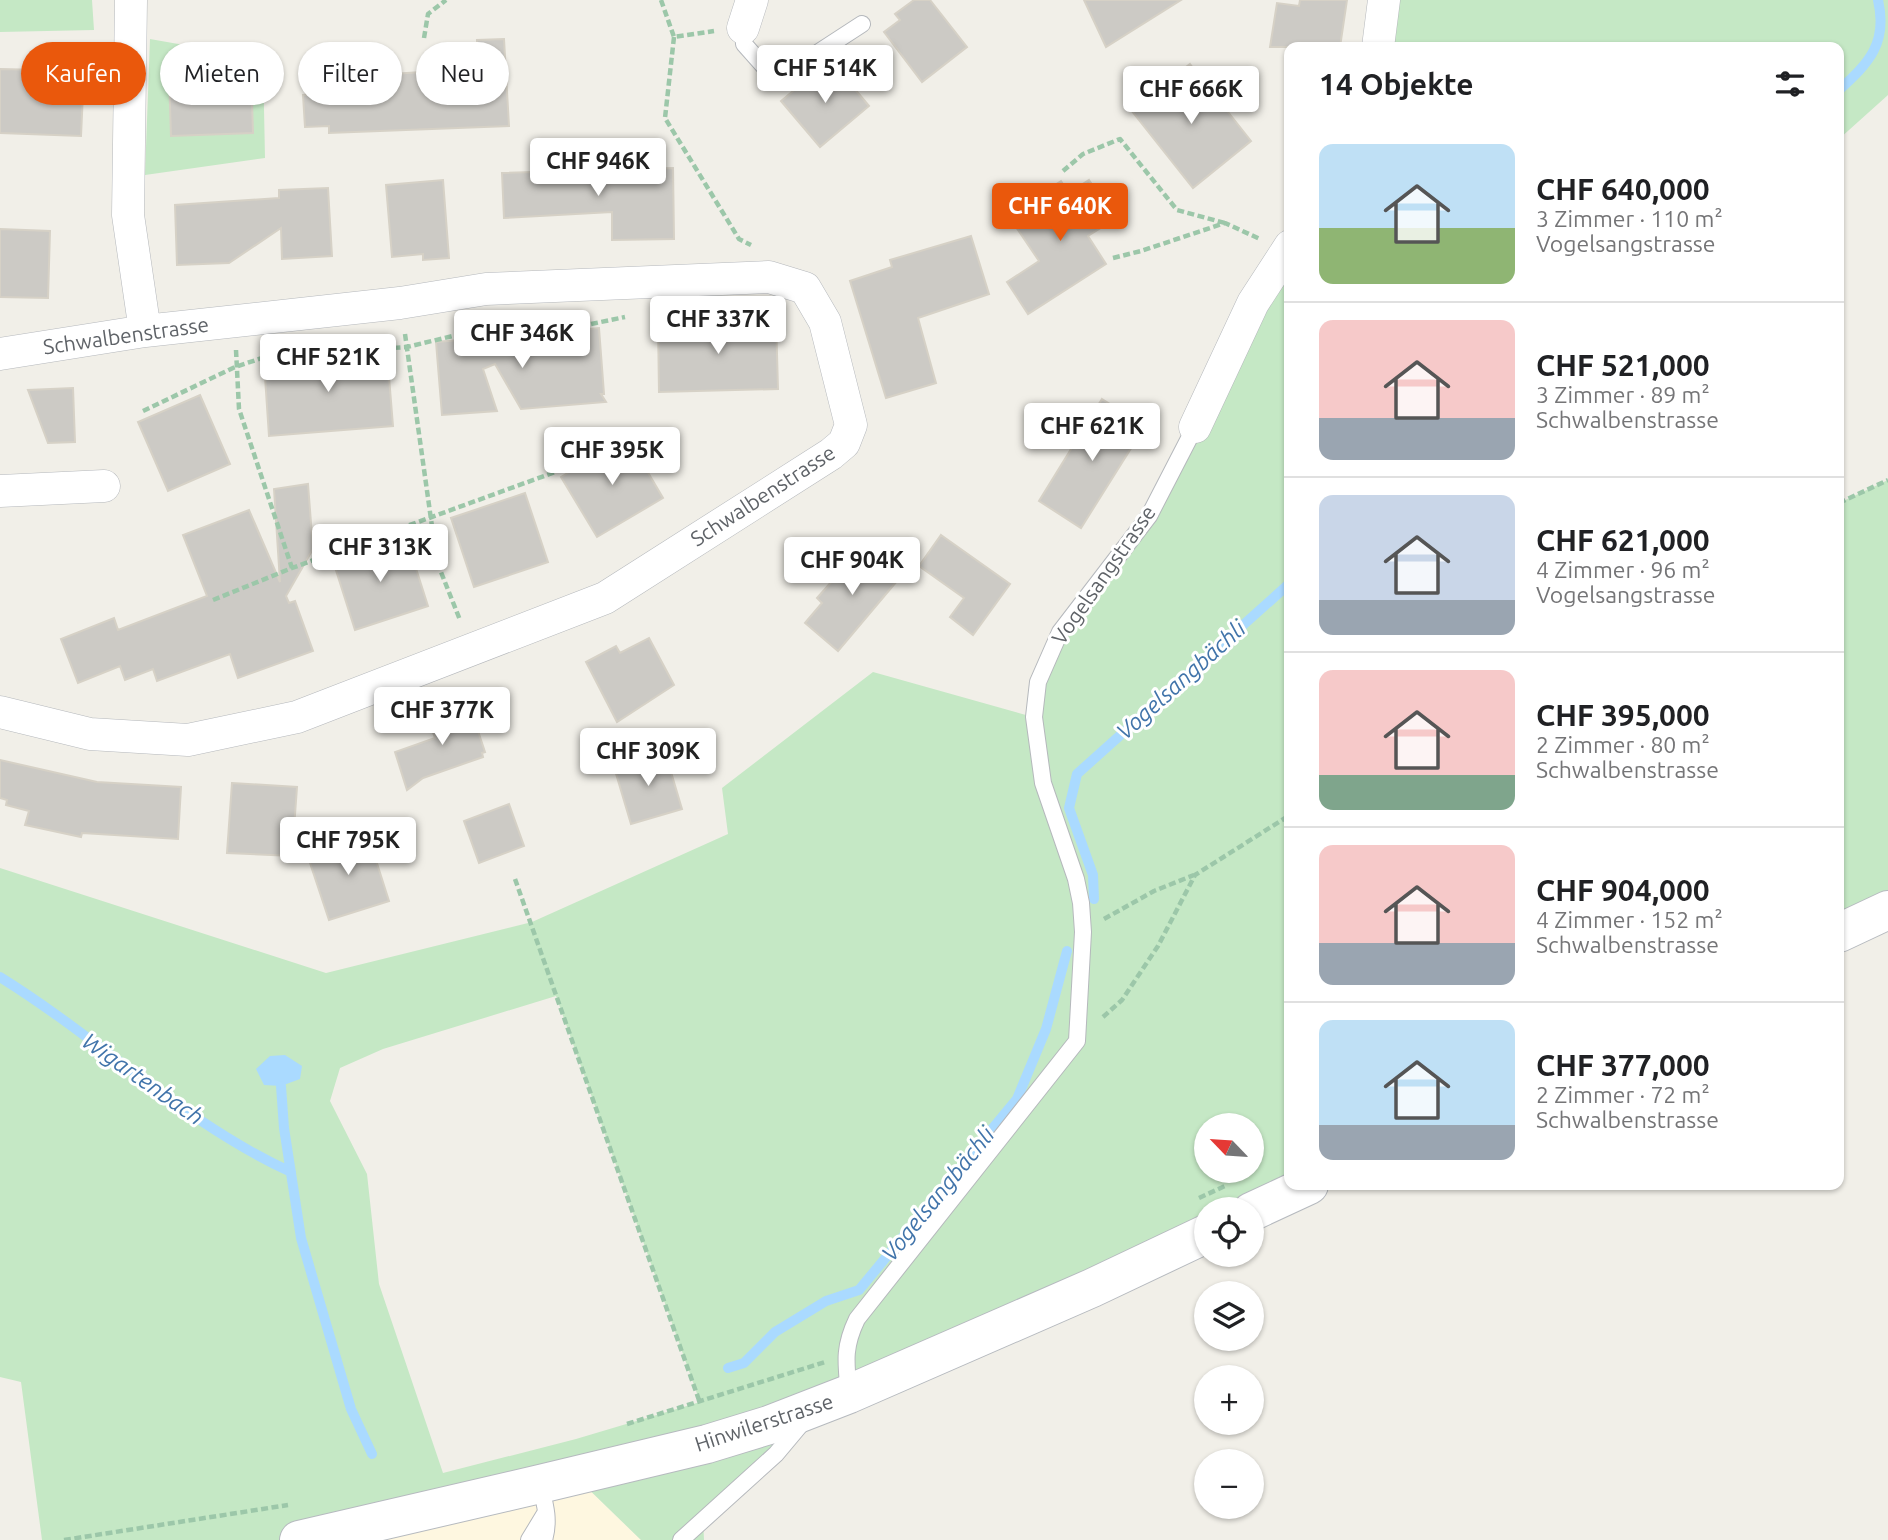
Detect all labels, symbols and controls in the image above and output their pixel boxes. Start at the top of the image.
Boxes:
chip: Kaufen [21,42,146,105]
chip: Mieten [160,42,284,105]
chip: Filter [298,42,402,105]
chip: Neu [416,42,509,105]
pin: CHF 514K [753,46,897,105]
text: CHF 514K [773,55,877,80]
icon: filters [1771,65,1809,103]
pin: CHF 666K [1119,66,1263,126]
text: 14 Objekte [1319,67,1474,101]
text: CHF 666K [1139,76,1243,101]
pin: CHF 946K [526,138,670,198]
text: CHF 946K [546,148,650,173]
icon: home [1375,172,1459,256]
text: CHF 640,000 [1536,172,1710,206]
pin: CHF 640K [988,184,1132,243]
text: CHF 640K [1008,193,1112,218]
text: 3 Zimmer · 110 m² [1536,206,1723,231]
text: Vogelsangstrasse [1536,231,1716,256]
pin: CHF 337K [646,296,790,356]
text: CHF 337K [666,306,770,331]
pin: CHF 346K [450,310,594,370]
street label: Schwalbenstrasse [41,311,210,359]
text: CHF 346K [470,320,574,345]
pin: CHF 521K [256,334,400,394]
text: CHF 521K [276,344,380,369]
icon: home [1375,348,1459,432]
text: CHF 521,000 [1536,348,1710,382]
text: 3 Zimmer · 89 m² [1536,382,1710,407]
pin: CHF 621K [1020,404,1164,463]
text: Schwalbenstrasse [1536,407,1719,432]
text: CHF 621K [1040,413,1144,438]
pin: CHF 395K [540,428,684,487]
text: CHF 395K [560,437,664,462]
street label: Schwalbenstrasse [686,440,839,551]
street label: Vogelsangstrasse [1046,500,1160,648]
icon: home [1375,523,1459,607]
text: CHF 621,000 [1536,523,1710,557]
pin: CHF 313K [308,524,452,584]
text: CHF 313K [328,534,432,559]
pin: CHF 904K [780,538,924,597]
text: CHF 904K [800,547,904,572]
text: 4 Zimmer · 96 m² [1536,557,1710,582]
text: Vogelsangstrasse [1536,582,1716,607]
water label: Vogelsangbächli [1111,614,1251,744]
pin: CHF 377K [370,688,514,747]
text: CHF 377K [390,697,494,722]
icon: home [1375,698,1459,782]
text: CHF 395,000 [1536,698,1710,732]
pin: CHF 309K [576,728,720,788]
text: 2 Zimmer · 80 m² [1536,732,1710,757]
text: CHF 309K [596,738,700,763]
text: Schwalbenstrasse [1536,757,1719,782]
pin: CHF 795K [276,818,420,877]
text: CHF 795K [296,827,400,852]
icon: home [1375,873,1459,957]
text: CHF 904,000 [1536,873,1710,907]
text: 4 Zimmer · 152 m² [1536,907,1723,932]
text: Schwalbenstrasse [1536,932,1719,957]
water label: Wigartenbach [78,1028,208,1129]
icon: home [1375,1048,1459,1132]
text: CHF 377,000 [1536,1048,1710,1082]
text: 2 Zimmer · 72 m² [1536,1082,1710,1107]
text: Schwalbenstrasse [1536,1107,1719,1132]
north arrow [1194,1113,1264,1183]
map controls [1194,1113,1264,1519]
water label: Vogelsangbächli [876,1121,1000,1265]
button: locate [1194,1197,1264,1267]
button: layers [1194,1281,1264,1351]
button: + [1194,1365,1264,1435]
street label: Hinwilerstrasse [691,1388,836,1456]
button: − [1194,1449,1264,1519]

